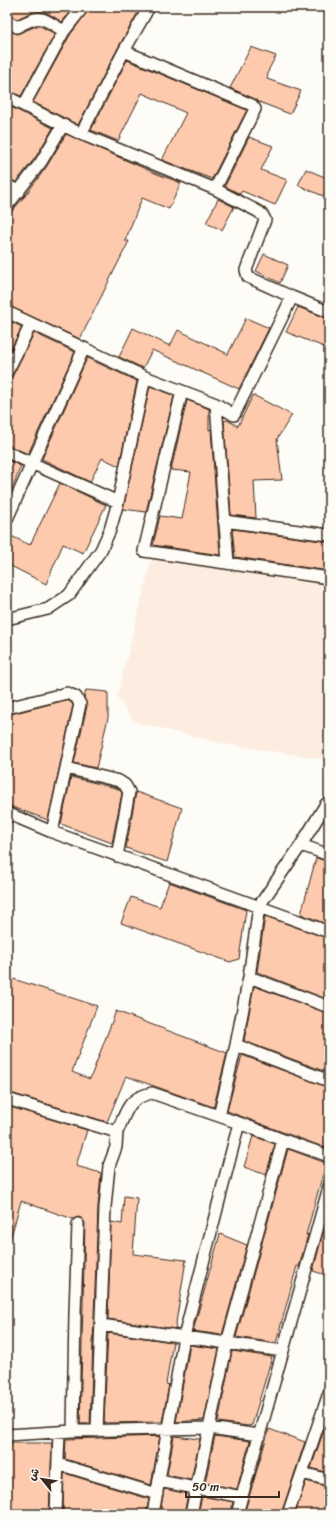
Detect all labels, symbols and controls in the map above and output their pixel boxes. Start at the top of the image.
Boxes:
north arrow [22,1459,62,1499]
text: ش [23,1464,45,1484]
scale bar [186,1473,279,1499]
text: 50 m [192,1476,219,1498]

